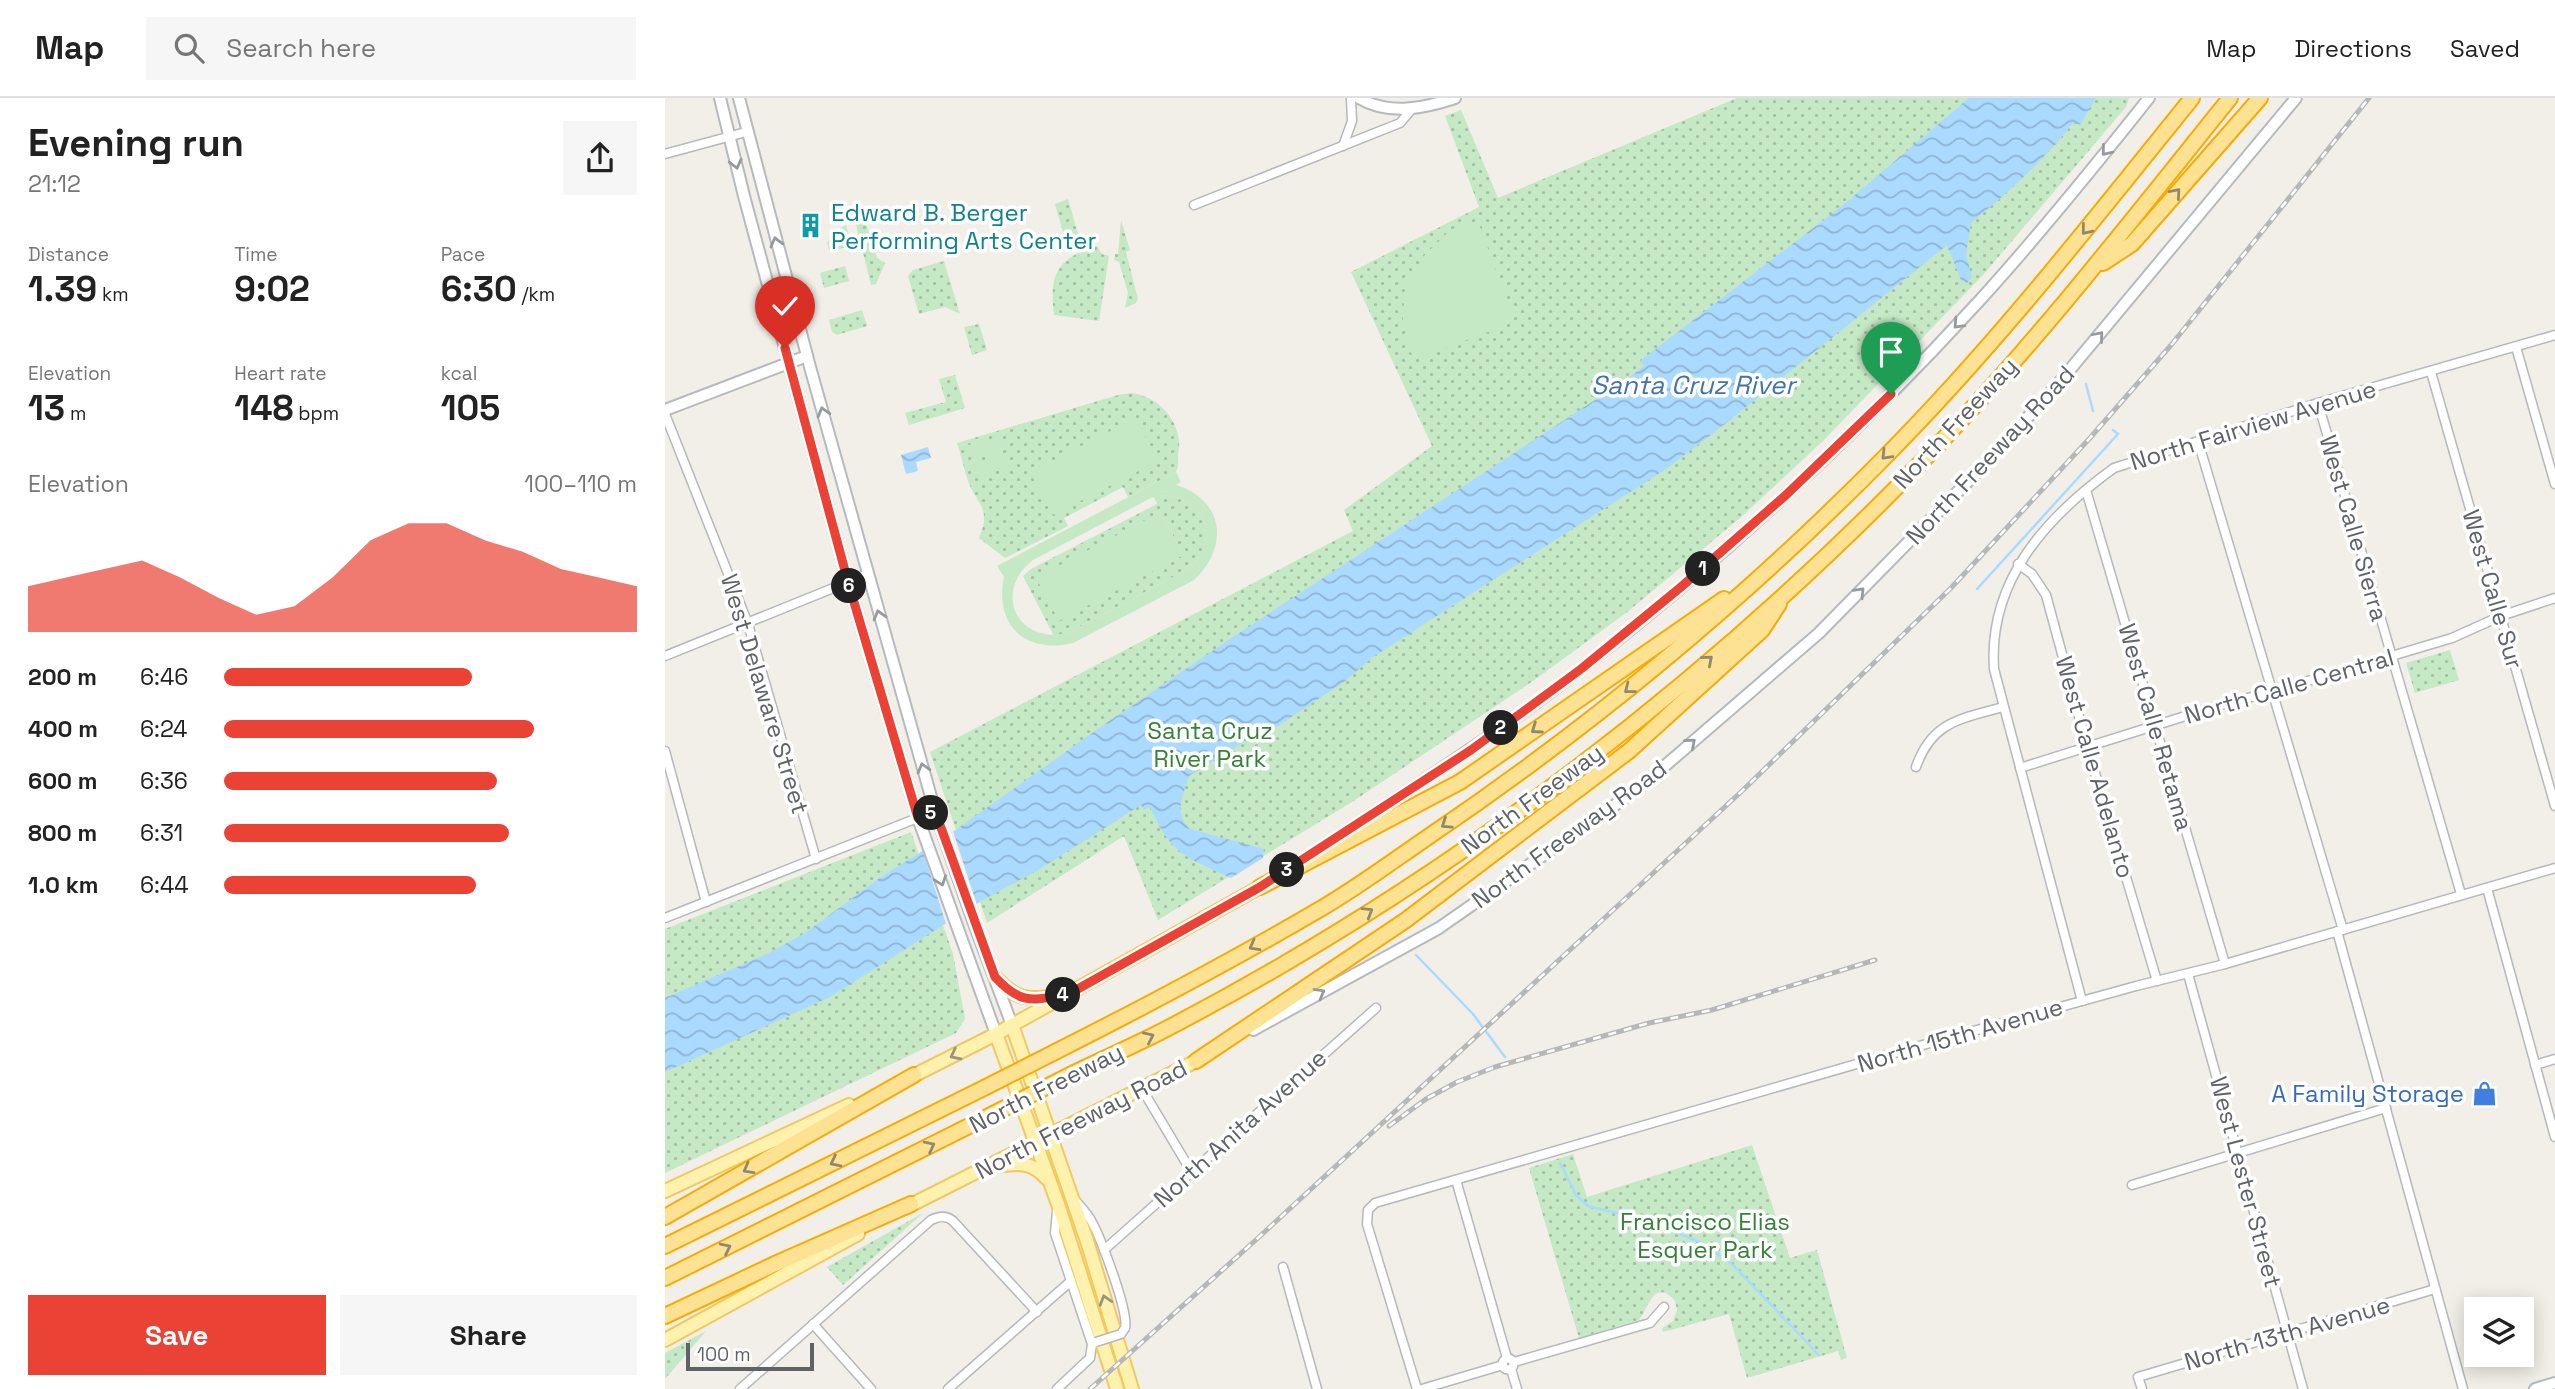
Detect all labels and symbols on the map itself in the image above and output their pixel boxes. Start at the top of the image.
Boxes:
one-way arrow [2102,142,2114,155]
one-way arrow [728,158,742,170]
one-way arrow [2168,188,2180,201]
place label: Edward B. Berger Performing Arts Center [831,197,1097,256]
building icon: Edward B. Berger Performing Arts Center [797,212,825,240]
one-way arrow [2081,222,2094,234]
one-way arrow [770,236,784,248]
pin [755,276,815,348]
one-way arrow [1954,316,1966,329]
pin [1861,322,1921,394]
one-way arrow [2091,332,2103,345]
street label: North Freeway [1886,351,2024,495]
street label: North Freeway Road [1899,359,2081,551]
water label: Santa Cruz River [1591,368,1798,402]
street label: North Fairview Avenue [2126,373,2380,477]
one-way arrow [816,406,831,418]
street label: West Calle Sierra [2313,431,2395,625]
one-way arrow [1882,447,1895,460]
street label: West Calle Sur [2455,506,2531,672]
pin: 1 [1685,552,1721,587]
pin: 6 [831,568,867,603]
street label: West Delaware Street [714,570,816,818]
one-way arrow [1851,587,1864,600]
one-way arrow [873,609,888,621]
street label: West Calle Retama [2112,620,2200,834]
street label: North Calle Central [2181,641,2397,731]
street label: West Calle Adelanto [2048,652,2142,882]
one-way arrow [1700,656,1713,668]
one-way arrow [1624,680,1636,693]
pin: 2 [1483,710,1519,746]
park label: Santa Cruz River Park [1147,715,1273,774]
one-way arrow [1531,721,1544,733]
street label: North Freeway [1455,737,1609,861]
one-way arrow [1682,739,1695,751]
street label: North Freeway Road [1465,753,1673,915]
one-way arrow [917,762,931,774]
pin: 5 [913,796,949,830]
one-way arrow [1441,816,1454,829]
pin: 3 [1269,852,1305,888]
one-way arrow [932,875,946,887]
one-way arrow [1361,908,1374,921]
one-way arrow [1249,938,1262,951]
pin: 4 [1045,978,1081,1012]
one-way arrow [1313,988,1325,1001]
street label: North 15th Avenue [1854,991,2066,1079]
one-way arrow [1142,1031,1155,1045]
street label: North Freeway [964,1036,1128,1140]
street label: North Anita Avenue [1147,1042,1333,1214]
one-way arrow [950,1046,962,1060]
street label: North Freeway Road [970,1052,1192,1186]
street label: West Lester Street [2203,1073,2289,1291]
place label: A Family Storage [2271,1078,2464,1109]
shop icon: A Family Storage [2470,1079,2498,1107]
one-way arrow [923,1141,935,1155]
one-way arrow [830,1154,842,1168]
one-way arrow [743,1161,755,1174]
park label: Francisco Elias Esquer Park [1620,1206,1790,1265]
one-way arrow [719,1242,731,1256]
street label: North 13th Avenue [2181,1289,2393,1377]
one-way arrow [1098,1294,1113,1306]
scale bar [686,1340,814,1372]

